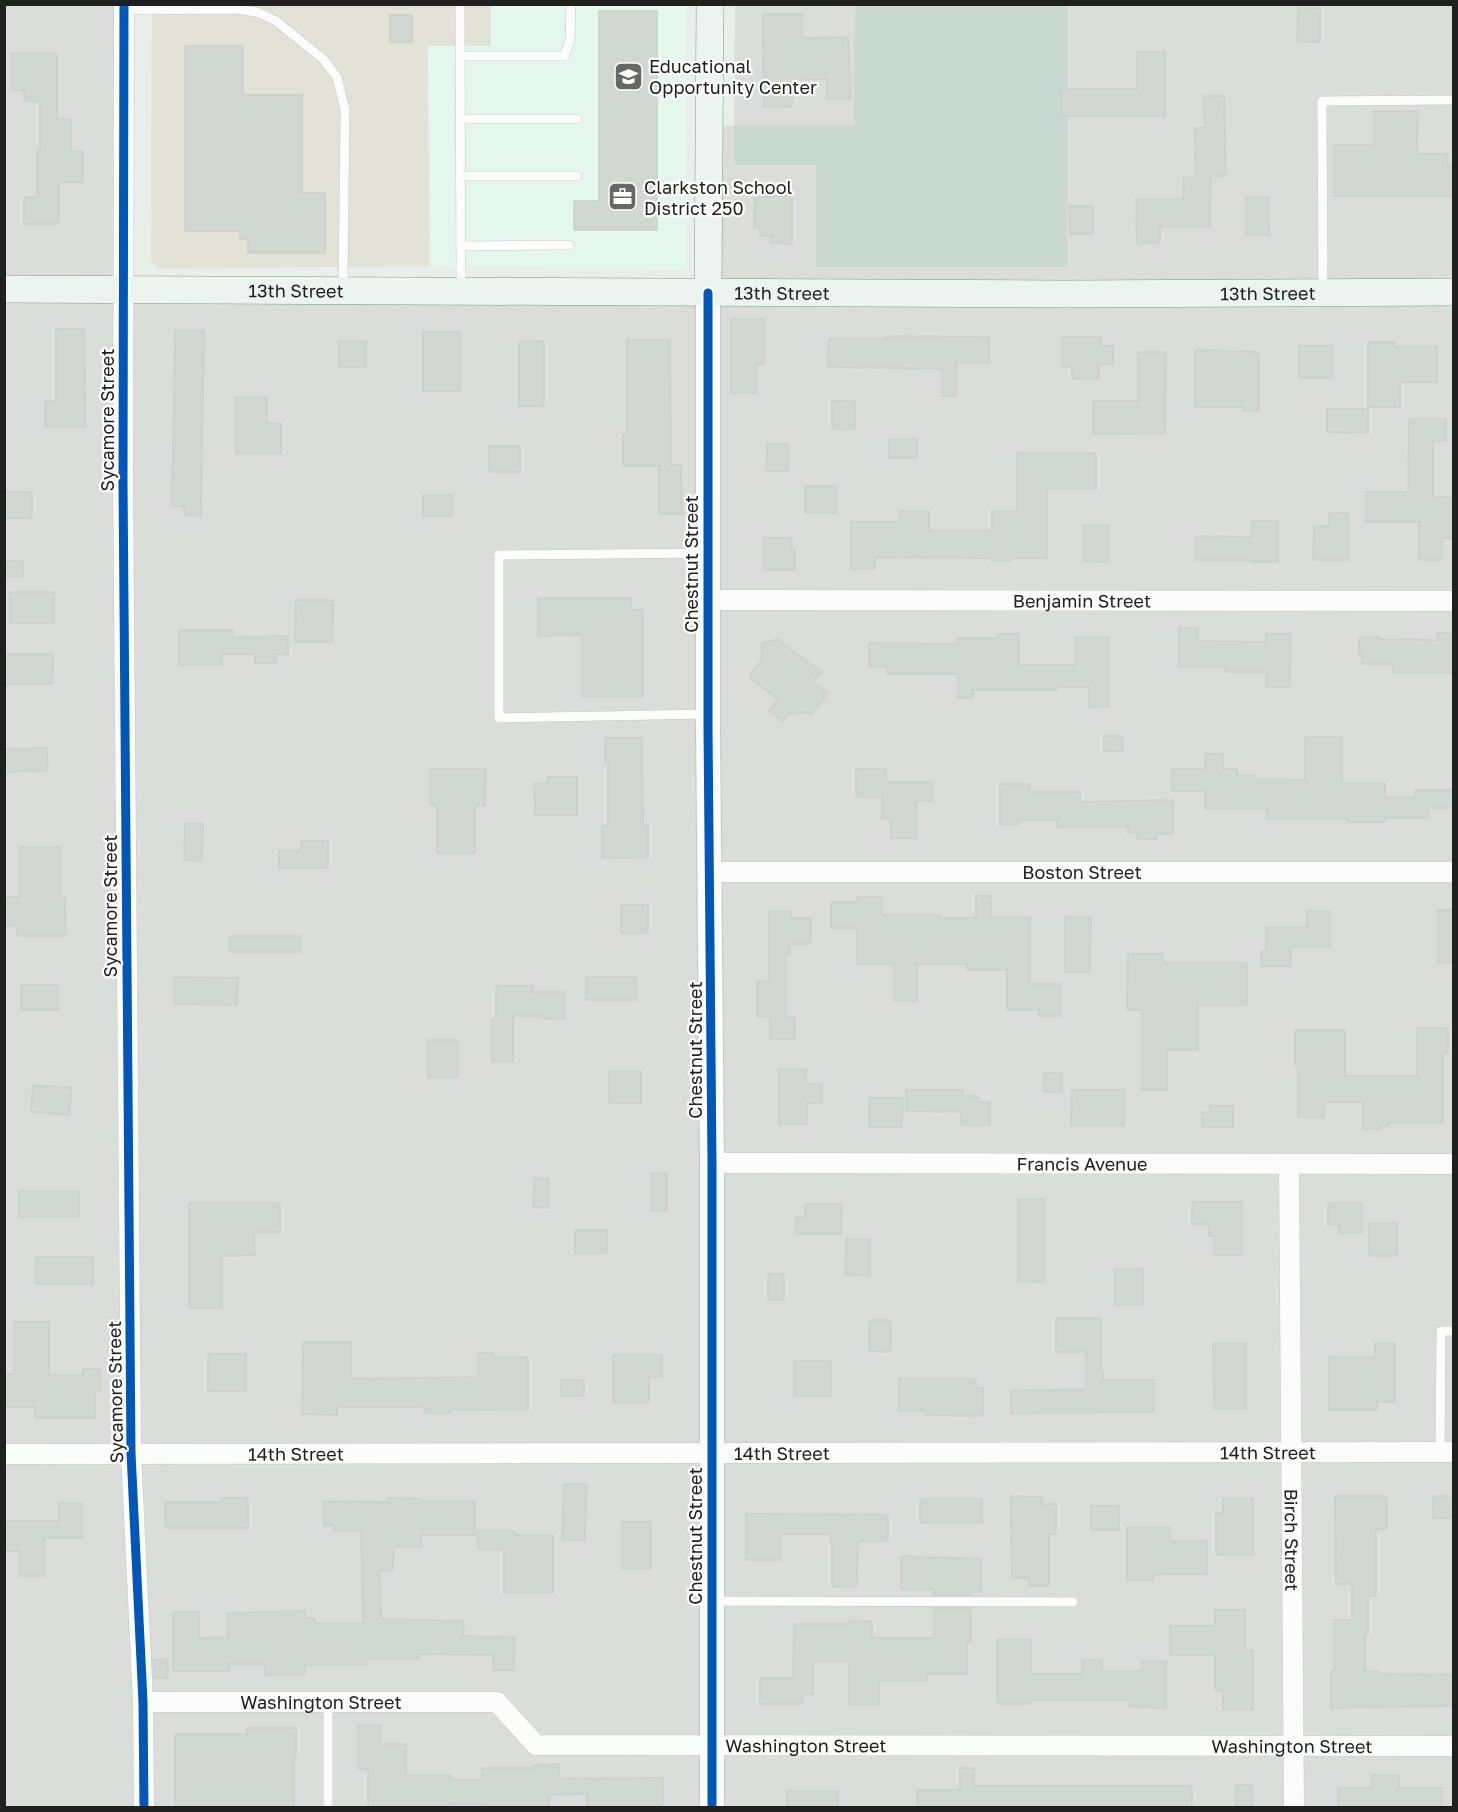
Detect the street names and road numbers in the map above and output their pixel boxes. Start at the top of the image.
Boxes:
street label: 13th Street [248,279,344,302]
street label: 13th Street [734,281,830,304]
street label: 13th Street [1220,282,1316,304]
street label: Sycamore Street [96,349,118,491]
street label: Chestnut Street [680,495,702,633]
street label: Benjamin Street [1013,589,1151,612]
street label: Sycamore Street [99,835,121,977]
street label: Boston Street [1022,861,1142,883]
street label: Chestnut Street [684,981,706,1119]
street label: Francis Avenue [1016,1152,1148,1175]
street label: Sycamore Street [103,1320,127,1464]
street label: 14th Street [1220,1441,1316,1463]
street label: 14th Street [734,1442,830,1464]
street label: 14th Street [248,1443,344,1465]
street label: Chestnut Street [684,1467,706,1605]
street label: Birch Street [1281,1489,1303,1591]
street label: Washington Street [240,1691,402,1713]
street label: Washington Street [725,1734,887,1756]
street label: Washington Street [1211,1735,1373,1757]

